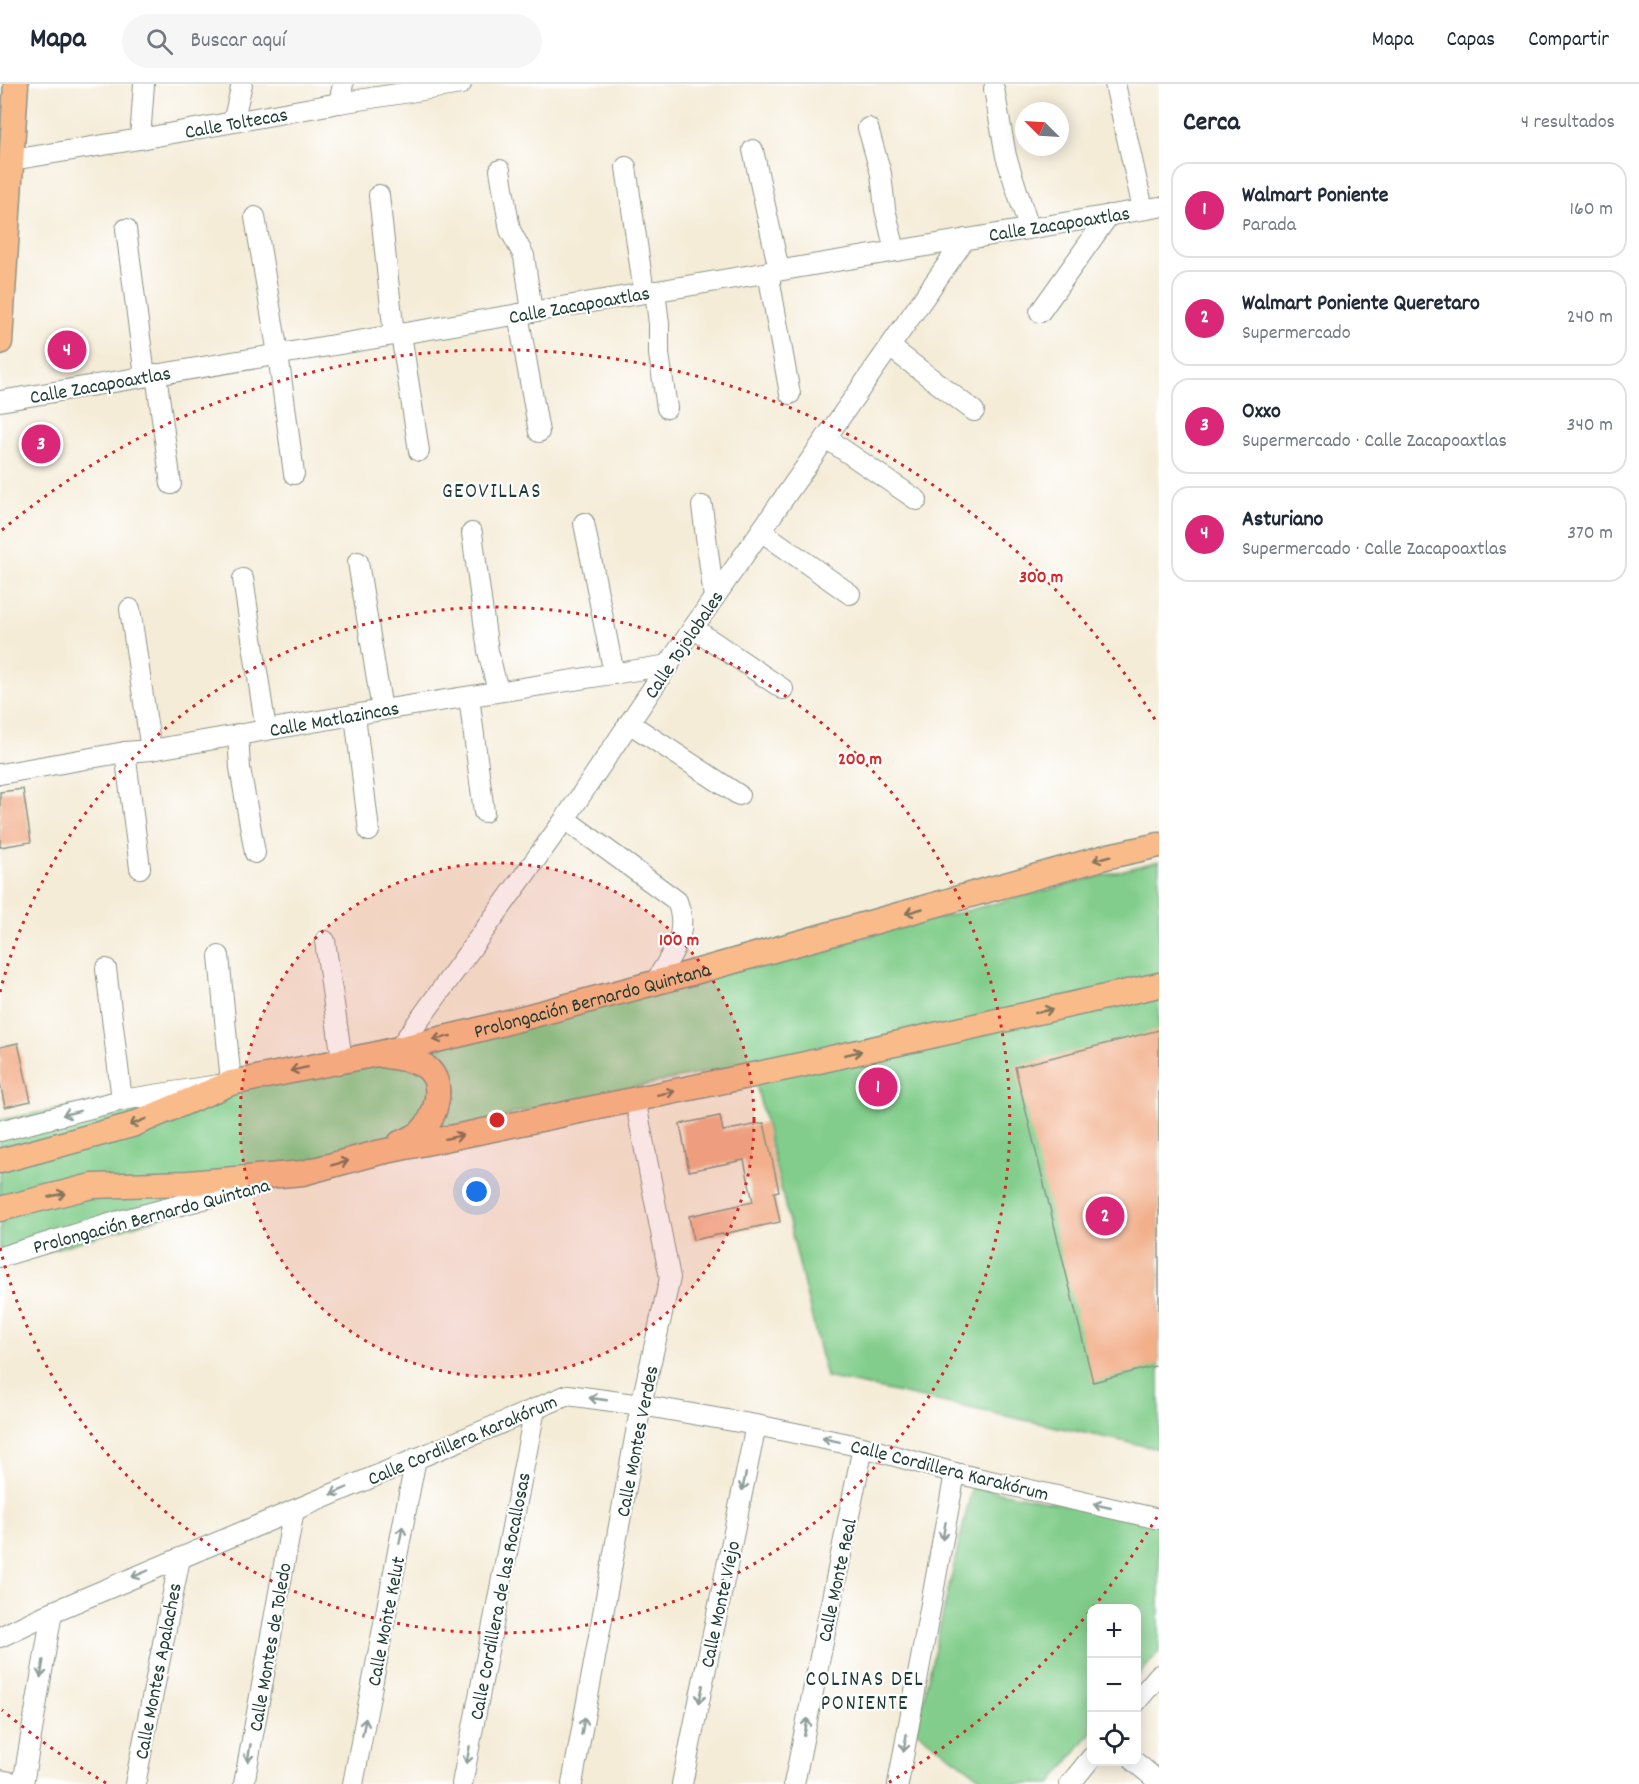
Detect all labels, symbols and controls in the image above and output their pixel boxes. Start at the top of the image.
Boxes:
search box [122,14,542,68]
text: Mapa [30,21,86,61]
icon: search [143,25,176,58]
text: Buscar aquí [191,26,286,57]
text: Mapa [1372,26,1414,56]
text: Capas [1447,26,1495,56]
text: Compartir [1528,26,1609,56]
street label: Calle Toltecas [183,102,290,148]
north arrow [1015,102,1069,156]
text: Cerca [1183,105,1240,142]
text: 4 resultados [1521,109,1615,137]
text: Walmart Poniente [1242,181,1389,212]
text: 1 [1202,196,1207,224]
text: 160 m [1570,196,1613,224]
street label: Calle Zacapoaxtlas [987,201,1132,251]
text: Parada [1242,212,1296,240]
street label: Calle Zacapoaxtlas [507,281,652,333]
text: Walmart Poniente Queretaro [1242,289,1480,320]
text: 2 [1200,304,1209,332]
text: 240 m [1567,304,1613,332]
text: Supermercado [1242,320,1351,348]
pin: 4 [48,328,86,372]
street label: Calle Zacapoaxtlas [28,361,173,413]
text: Oxxo [1242,397,1281,428]
text: 3 [1200,412,1209,440]
text: 340 m [1567,412,1613,440]
pin: 3 [22,422,60,466]
text: Supermercado · Calle Zacapoaxtlas [1242,428,1507,456]
district label: GEOVILLAS [442,478,542,508]
text: Asturiano [1242,505,1323,536]
text: 4 [1200,520,1209,548]
text: 370 m [1567,520,1613,548]
text: Supermercado · Calle Zacapoaxtlas [1242,536,1507,564]
text: 300 m [1019,566,1063,591]
street label: Calle Tojolobales [639,586,732,705]
street label: Calle Matlazincas [268,696,402,746]
text: 200 m [838,748,882,773]
one-way arrow [1093,853,1112,865]
one-way arrow [905,906,924,917]
text: 100 m [659,929,699,954]
street label: Prolongación Bernardo Quintana [471,957,715,1047]
one-way arrow [1034,1005,1053,1016]
one-way arrow [433,1033,452,1044]
one-way arrow [843,1047,863,1058]
one-way arrow [290,1064,309,1075]
pin: 1 [858,1064,898,1110]
one-way arrow [656,1087,675,1098]
one-way arrow [61,1108,80,1120]
centre of rings [487,1110,507,1130]
one-way arrow [129,1117,148,1128]
one-way arrow [444,1131,464,1142]
one-way arrow [330,1157,349,1168]
street label: Prolongación Bernardo Quintana [30,1173,274,1263]
your location [462,1177,491,1206]
one-way arrow [47,1189,66,1200]
pin: 2 [1086,1194,1124,1238]
street label: Calle Montes Verdes [611,1363,667,1520]
street label: Calle Cordillera Karakórum [364,1389,562,1494]
one-way arrow [588,1393,608,1404]
one-way arrow [822,1434,841,1446]
street label: Calle Cordillera Karakórum [847,1434,1051,1510]
street label: Calle Cordillera de las Rocallosas [464,1470,540,1723]
one-way arrow [738,1472,749,1491]
one-way arrow [331,1486,349,1497]
one-way arrow [1093,1500,1112,1511]
street label: Calle Monte Real [812,1516,866,1645]
one-way arrow [938,1520,949,1540]
one-way arrow [396,1526,407,1545]
street label: Calle Monte Viejo [695,1539,749,1671]
street label: Calle Monte Kelut [362,1554,414,1689]
street label: Calle Montes de Toledo [243,1561,301,1734]
one-way arrow [132,1569,150,1581]
street label: Calle Montes Apalaches [129,1581,191,1762]
map controls [1087,1604,1141,1766]
button: + [1087,1604,1141,1658]
button: − [1087,1658,1141,1712]
one-way arrow [37,1659,48,1679]
district label: COLINAS DEL PONIENTE [806,1666,924,1720]
one-way arrow [695,1683,706,1703]
button: locate [1087,1712,1141,1766]
one-way arrow [359,1717,370,1737]
one-way arrow [577,1717,588,1737]
one-way arrow [800,1717,812,1736]
one-way arrow [900,1733,911,1752]
one-way arrow [244,1743,255,1763]
one-way arrow [462,1744,473,1764]

